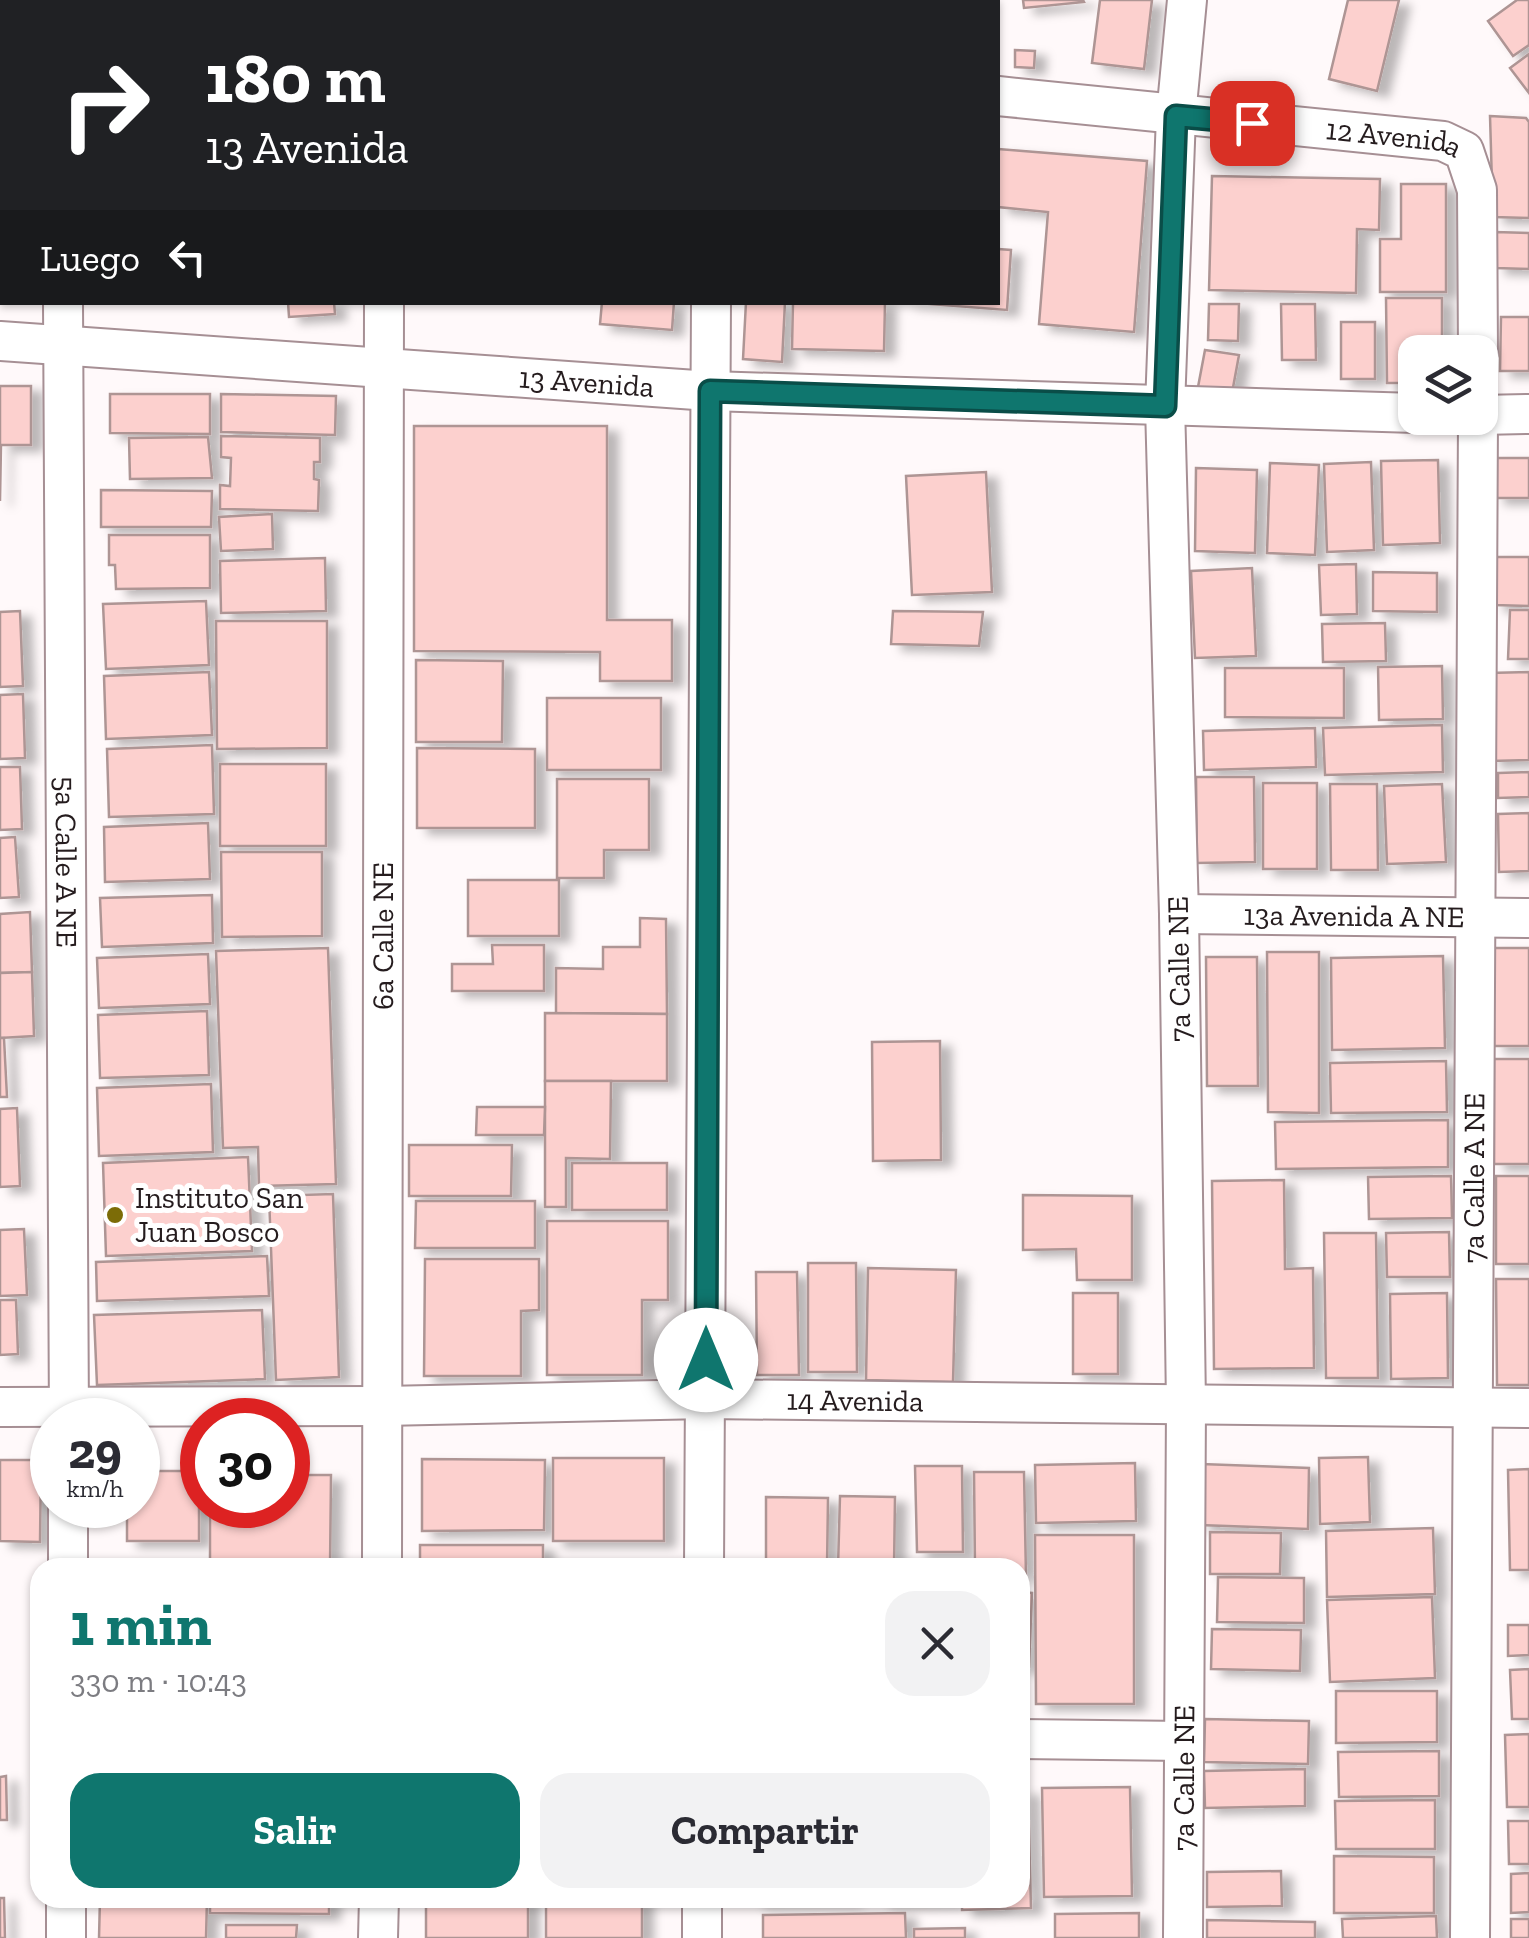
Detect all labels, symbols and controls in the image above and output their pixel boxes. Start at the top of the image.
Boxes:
text: 180 m [205,36,386,120]
icon: right [40,40,170,170]
pin [1210,81,1295,166]
icon: arrive [1225,96,1280,151]
street label: 12 Avenida [1324,111,1468,165]
text: 13 Avenida [205,121,408,175]
icon: left [160,230,215,285]
text: Luego [40,235,140,281]
map controls [1398,335,1498,435]
button: layers [1398,335,1498,435]
street label: 13 Avenida [518,360,655,405]
street label: 5a Calle A NE [48,776,84,948]
street label: 6a Calle NE [365,862,401,1010]
street label: 7a Calle NE [1160,896,1198,1042]
street label: 13a Avenida A NE [1243,897,1465,935]
street label: 7a Calle A NE [1456,1093,1492,1263]
place label: Instituto San Juan Bosco [135,1180,303,1250]
marker: Instituto San Juan Bosco [104,1204,126,1226]
position arrow [654,1308,758,1412]
street label: 14 Avenida [786,1382,924,1419]
speed limit sign: 30 [180,1398,310,1528]
text: 29 [68,1421,122,1481]
text: km/h [66,1473,124,1503]
text: 1 min [70,1588,212,1660]
button: close [885,1591,990,1696]
text: 330 m · 10:43 [70,1662,247,1700]
street label: 7a Calle NE [1165,1705,1202,1851]
button: Salir [70,1773,520,1888]
button: Compartir [540,1773,990,1888]

